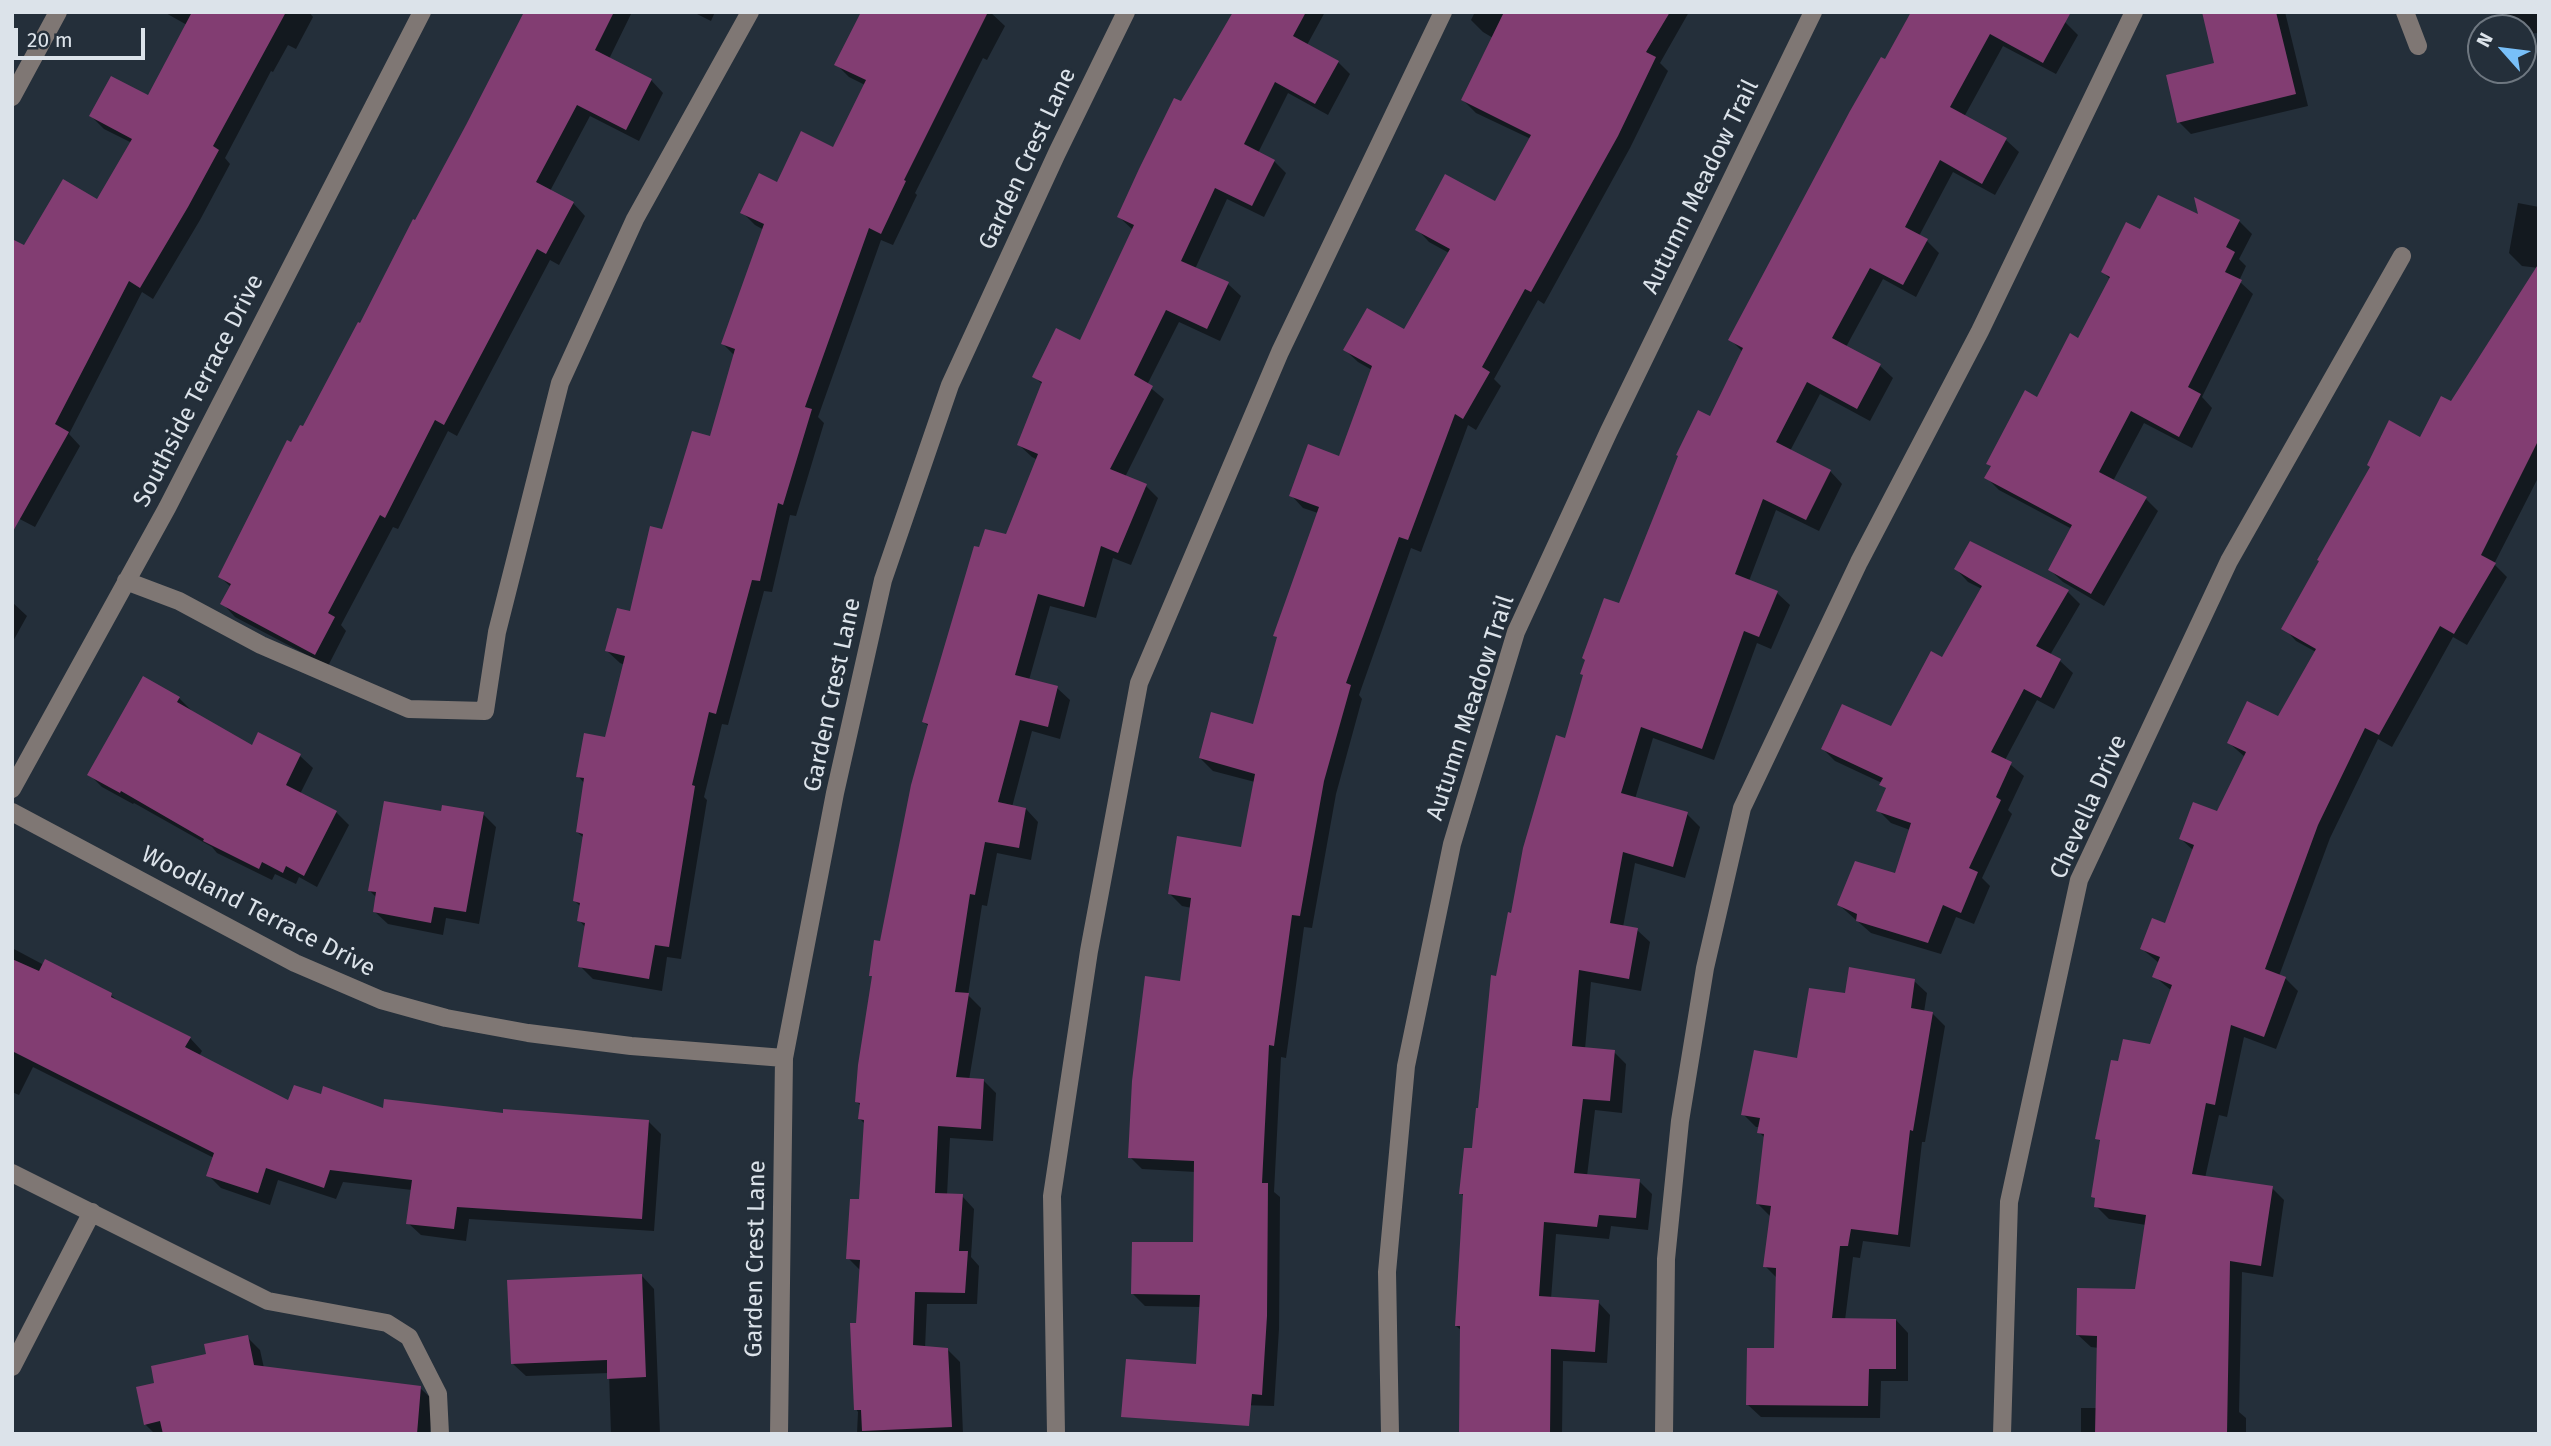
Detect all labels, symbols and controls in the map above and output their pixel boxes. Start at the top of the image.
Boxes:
scale bar [18,14,149,58]
north arrow [2467,14,2537,84]
text: 20 m [27,27,73,53]
text: N [2472,29,2498,51]
street label: Garden Crest Lane [973,63,1083,255]
street label: Autumn Meadow Trail [1637,75,1765,299]
street label: Southside Terrace Drive [128,270,270,512]
street label: Autumn Meadow Trail [1421,592,1521,824]
street label: Garden Crest Lane [798,595,868,795]
street label: Chevella Drive [2044,730,2134,884]
street label: Woodland Terrace Drive [136,841,380,983]
street label: Garden Crest Lane [740,1160,772,1358]

